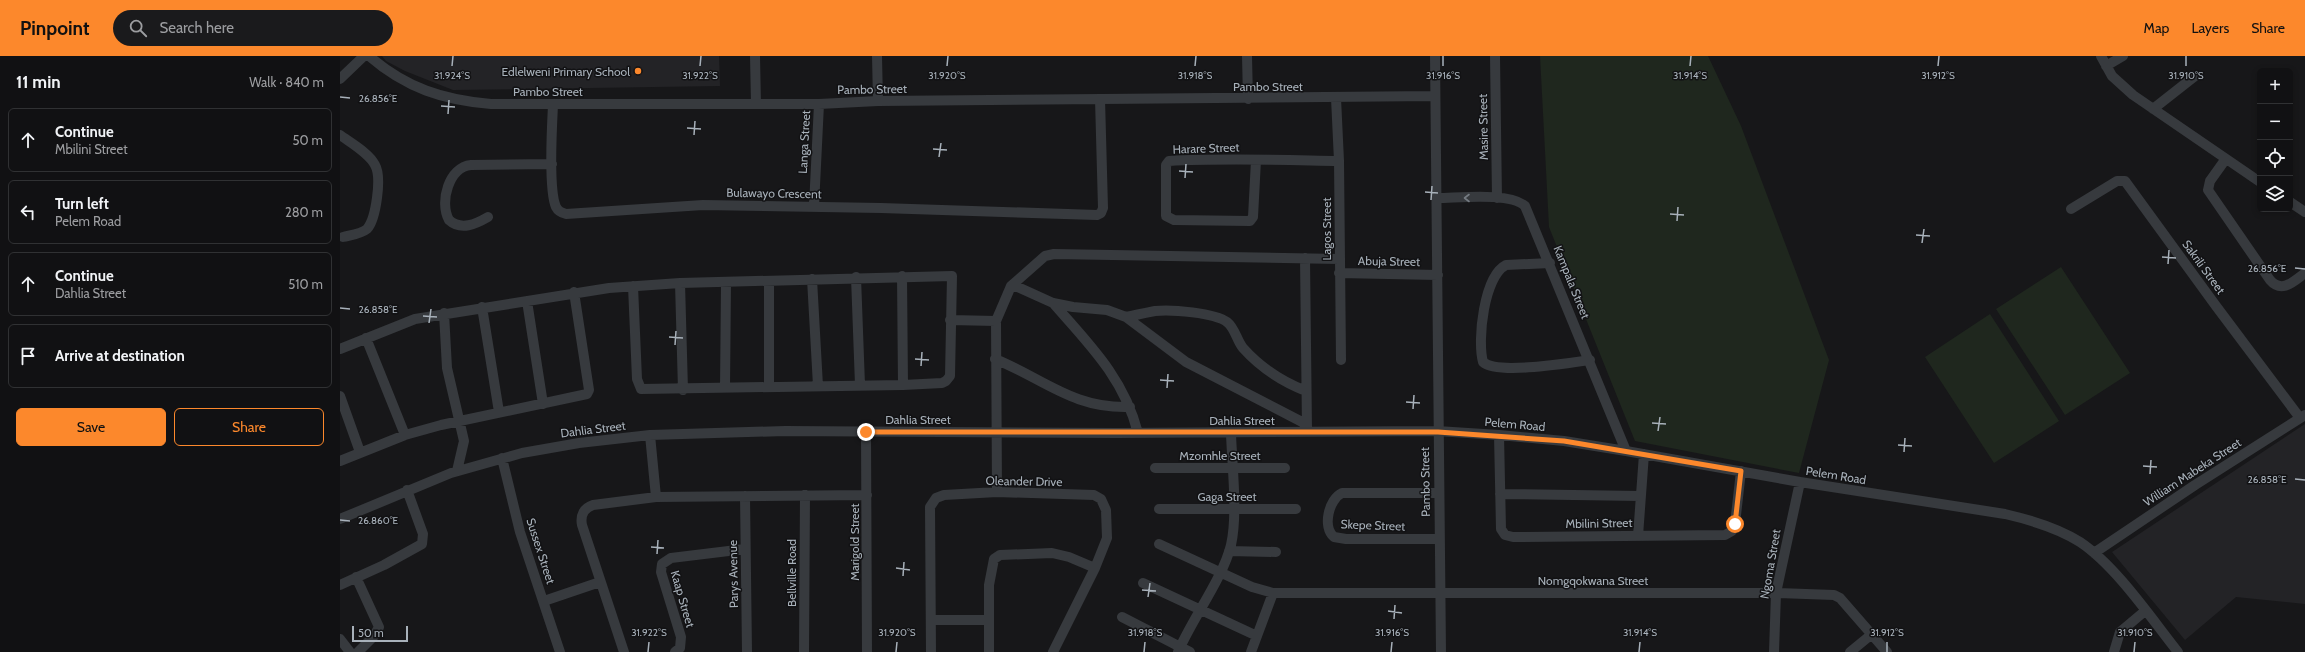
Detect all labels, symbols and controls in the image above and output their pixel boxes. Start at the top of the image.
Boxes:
search box [113,10,393,46]
text: Pinpoint [20,17,89,40]
icon: search [127,17,149,39]
text: Search here [159,19,234,37]
text: Map [2144,19,2169,37]
text: Layers [2191,19,2229,37]
text: Share [2251,19,2285,37]
place label: Edlelweni Primary School [502,64,630,79]
marker: Edlelweni Primary School [633,66,643,76]
map controls [2257,68,2293,212]
button: + [2257,68,2293,104]
text: 31.924°S [434,69,470,82]
text: 31.922°S [682,69,718,82]
text: 31.920°S [928,69,966,82]
text: 31.918°S [1178,69,1212,82]
text: 31.916°S [1426,69,1460,82]
text: 31.914°S [1673,69,1707,82]
text: 31.912°S [1921,69,1955,82]
text: 31.910°S [2168,69,2204,82]
text: 11 min [16,72,61,92]
text: Walk · 840 m [249,74,324,90]
street label: Pambo Street [1233,79,1303,94]
street label: Pambo Street [837,81,907,97]
street label: Pambo Street [513,84,583,99]
text: 26.856°E [359,92,398,105]
street label: Masire Street [1475,94,1491,160]
button: − [2257,104,2293,140]
street label: Langa Street [795,110,813,174]
text: Continue [55,123,114,141]
icon: ahead [17,129,39,151]
text: 50 m [293,132,323,148]
street label: Harare Street [1172,139,1240,157]
button: locate [2257,140,2293,176]
text: Mbilini Street [55,141,128,157]
button: layers [2257,176,2293,212]
street label: Bulawayo Crescent [726,185,822,201]
one-way arrow [1464,194,1470,202]
text: Turn left [55,195,109,213]
street label: Lagos Street [1319,198,1334,260]
icon: left [17,201,39,223]
text: 280 m [285,204,323,220]
text: Pelem Road [55,213,121,229]
street label: Sakrili Street [2179,237,2229,297]
street label: Kampala Street [1551,243,1593,321]
street label: Abuja Street [1358,253,1420,269]
text: 26.856°E [2248,262,2287,275]
text: Continue [55,267,114,285]
icon: ahead [17,273,39,295]
text: 510 m [288,276,323,292]
text: Dahlia Street [55,285,126,301]
text: 26.858°E [359,303,398,316]
icon: arrive [17,345,39,367]
text: Arrive at destination [55,347,185,365]
button: Save [16,408,166,446]
button: Share [174,408,324,446]
street label: Dahlia Street [885,412,951,427]
street label: Dahlia Street [1209,413,1275,428]
street label: Pelem Road [1484,414,1546,434]
street label: Dahlia Street [560,418,626,440]
route end [857,423,875,441]
street label: William Mabeka Street [2140,435,2244,509]
street label: Pambo Street [1417,447,1433,517]
street label: Mzomhle Street [1179,448,1261,463]
street label: Pelem Road [1805,463,1867,487]
street label: Oleander Drive [985,473,1063,489]
text: 26.858°E [2248,473,2287,486]
street label: Gaga Street [1197,489,1257,504]
street label: Marigold Street [847,503,862,581]
text: 26.860°E [358,514,399,527]
street label: Mbilini Street [1565,515,1633,531]
route start [1726,515,1744,533]
street label: Sussex Street [523,516,559,586]
street label: Skepe Street [1340,516,1406,534]
street label: Ngoma Street [1756,528,1784,600]
street label: Bellville Road [784,539,799,607]
street label: Parys Avenue [725,540,741,608]
street label: Kaap Street [668,569,698,629]
street label: Nomgqokwana Street [1538,573,1648,588]
scale bar [352,624,408,643]
text: 50 m [358,626,384,640]
text: 31.922°S [631,626,667,639]
text: 31.920°S [878,626,916,639]
text: 31.918°S [1128,626,1162,639]
text: 31.916°S [1375,626,1409,639]
text: 31.914°S [1623,626,1657,639]
text: 31.912°S [1870,626,1904,639]
text: 31.910°S [2117,626,2153,639]

